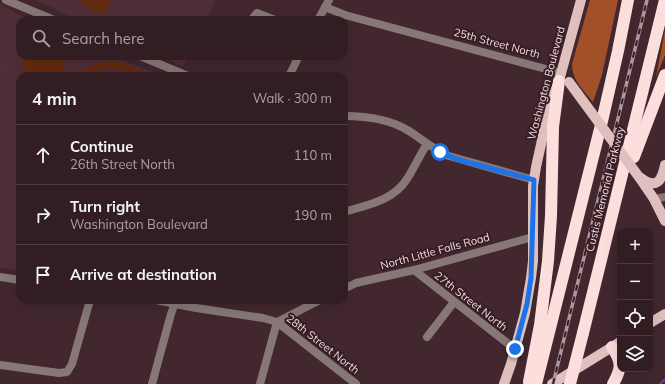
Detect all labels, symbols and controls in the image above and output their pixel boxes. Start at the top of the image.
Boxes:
search box [16,16,348,60]
street label: 25th Street North [452,25,542,61]
street label: Washington Boulevard [524,25,568,141]
icon: search [30,27,52,49]
text: Search here [62,29,144,48]
text: 4 min [32,88,77,109]
text: Walk · 300 m [253,90,332,106]
street label: Custis Memorial Parkway [583,125,627,253]
text: Continue [70,137,133,156]
route start [431,143,449,161]
icon: ahead [32,144,54,166]
text: 110 m [294,147,332,163]
text: 26th Street North [70,156,175,172]
text: Turn right [70,197,140,216]
icon: right [32,204,54,226]
text: 190 m [294,207,332,223]
text: Washington Boulevard [70,216,208,232]
map controls [617,228,653,372]
button: + [617,228,653,264]
street label: North Little Falls Road [379,230,491,272]
icon: arrive [32,264,54,286]
button: − [617,264,653,300]
text: Arrive at destination [70,265,217,284]
street label: 27th Street North [432,268,510,334]
button: locate [617,300,653,336]
street label: 28th Street North [284,311,362,377]
button: layers [617,336,653,372]
route end [506,340,524,358]

